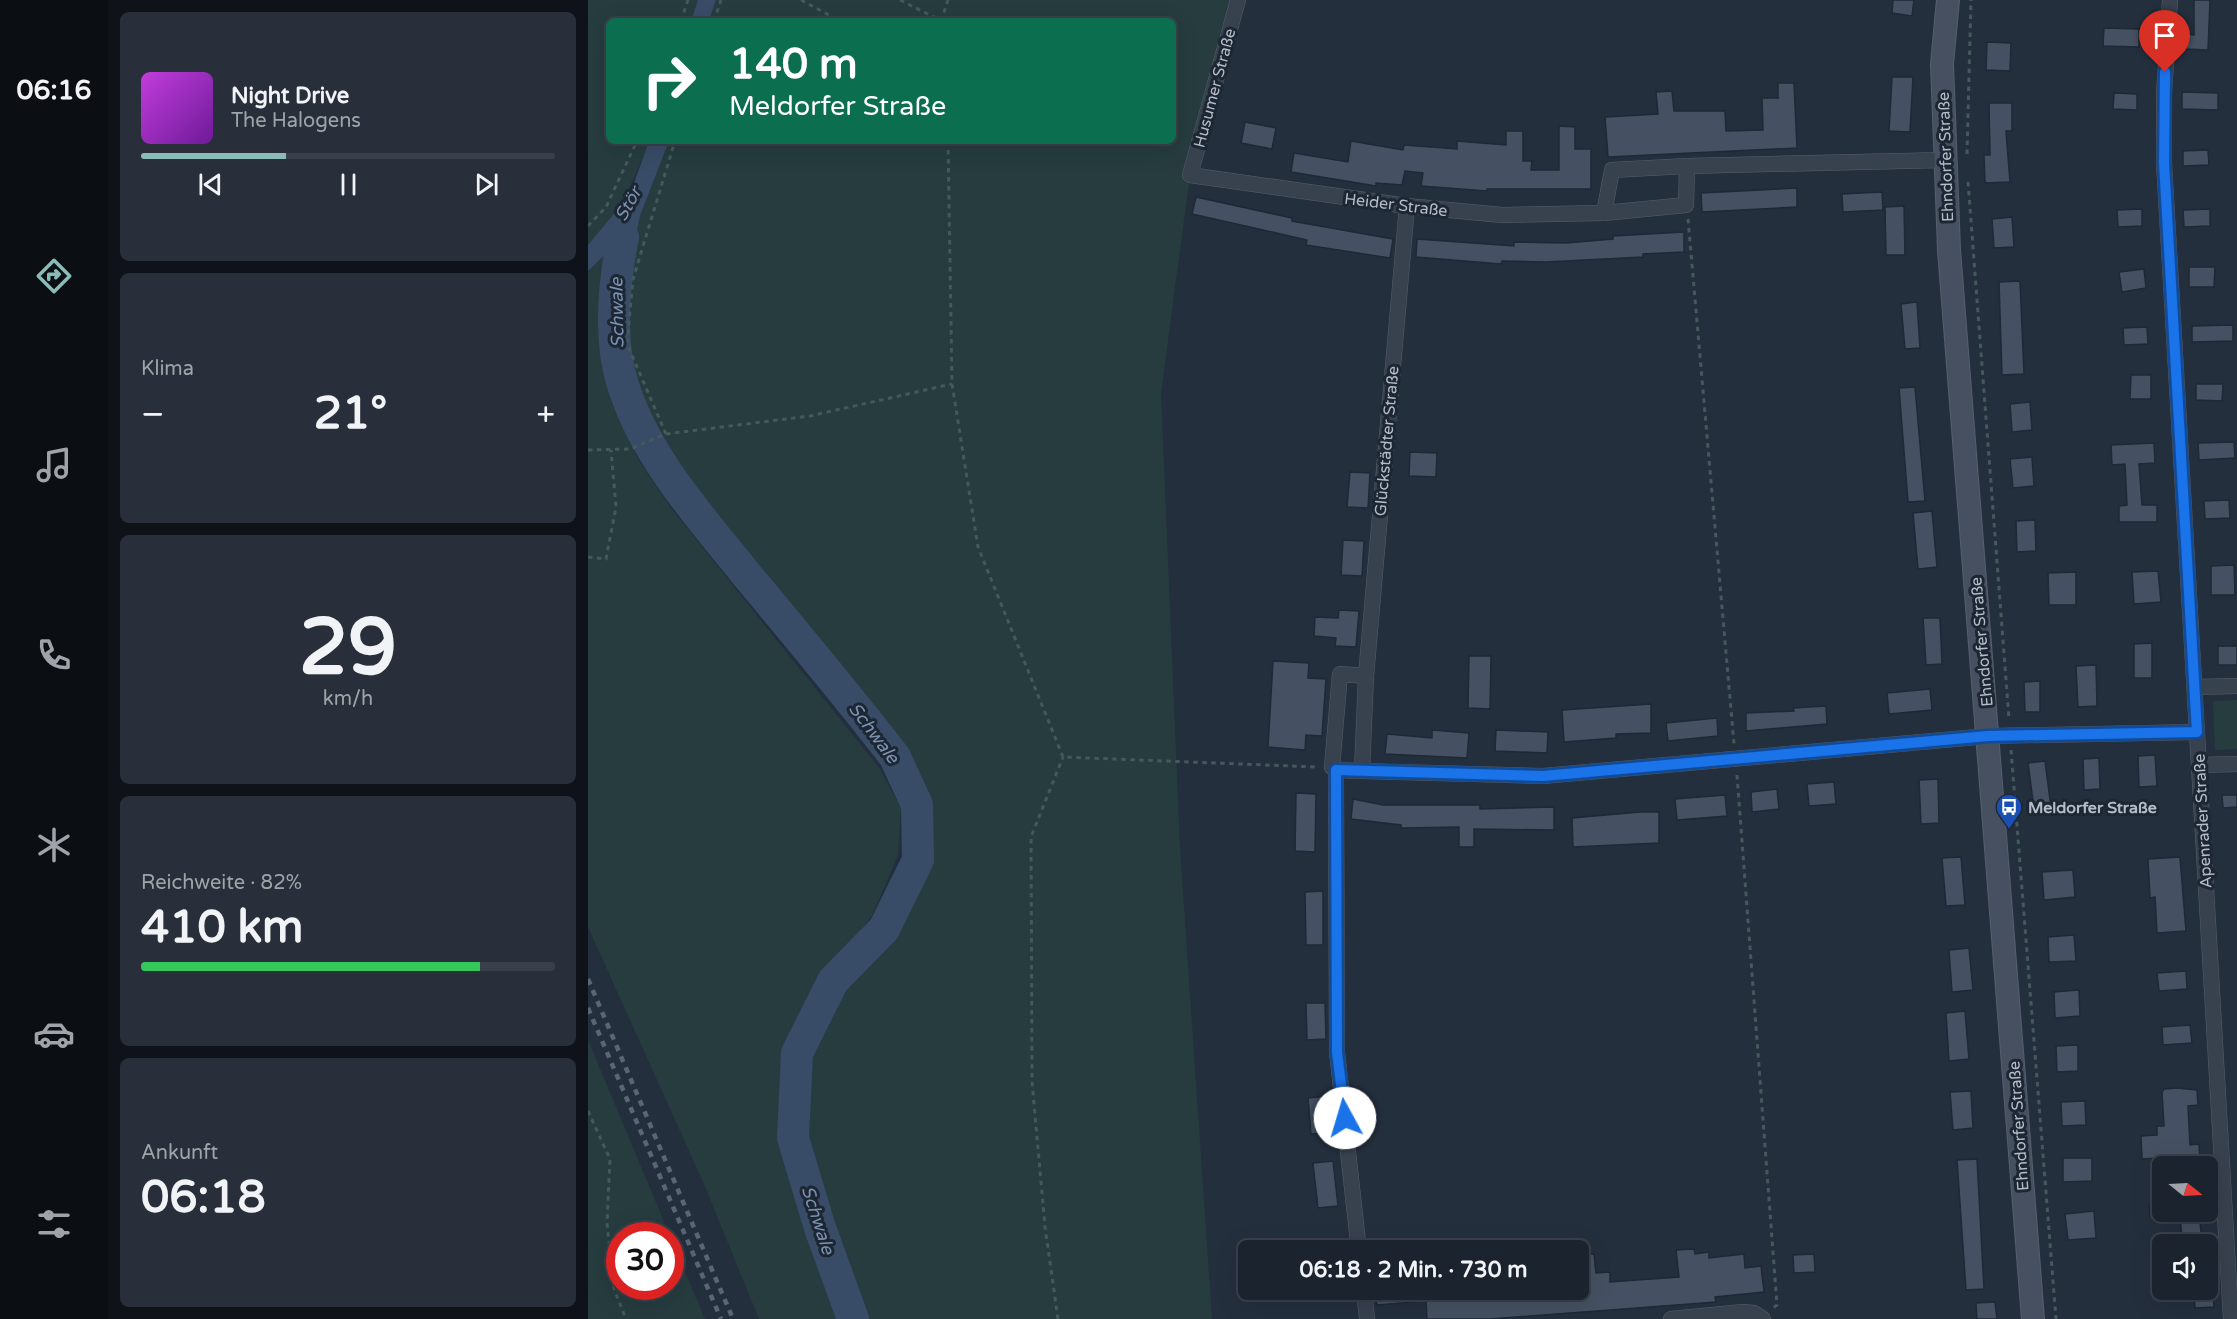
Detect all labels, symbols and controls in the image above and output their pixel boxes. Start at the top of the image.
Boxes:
pin [2139,10,2190,72]
icon: arrive [2148,19,2181,52]
street label: Husumer Straße [1189,26,1240,150]
text: 140 m [729,39,858,90]
icon: right [630,42,708,120]
text: 06:16 [17,74,91,107]
text: Night Drive [231,83,349,109]
text: Meldorfer Straße [729,90,946,123]
street label: Ehndorfer Straße [1934,92,1958,222]
text: The Halogens [231,109,361,133]
icon: previous [194,168,227,201]
icon: pause [332,168,365,201]
icon: next [470,168,503,201]
water label: Stör [610,181,647,225]
street label: Heider Straße [1343,189,1449,221]
icon: directions [33,255,75,297]
water label: Schwale [605,277,629,348]
text: Klima [141,357,194,381]
street label: Glückstädter Straße [1370,365,1404,517]
text: 21° [314,387,387,441]
text: − [141,395,165,434]
text: + [536,395,555,434]
icon: music [33,444,75,486]
street label: Ehndorfer Straße [1966,576,1998,708]
text: 29 [299,601,397,695]
icon: phone [33,634,75,676]
text: km/h [323,687,373,711]
water label: Schwale [844,698,904,768]
street label: Apenrader Straße [2189,753,2217,889]
bus stop icon: Meldorfer Straße [1994,792,2024,830]
place label: Meldorfer Straße [2028,798,2157,818]
icon: climate [33,824,75,866]
text: Reichweite · 82% [141,871,302,895]
text: 410 km [141,901,303,955]
icon: car [33,1013,75,1055]
street label: Ehndorfer Straße [2004,1060,2034,1192]
position arrow [1313,1086,1377,1150]
text: Ankunft [141,1141,218,1165]
north arrow [2152,1156,2218,1222]
map controls [2152,1156,2218,1300]
text: 06:18 [141,1171,266,1225]
water label: Schwale [797,1183,840,1258]
icon: filters [33,1203,75,1245]
speed limit sign: 30 [606,1222,684,1300]
button: sound [2152,1234,2218,1300]
text: 06:18 · 2 Min. · 730 m [1300,1257,1527,1283]

